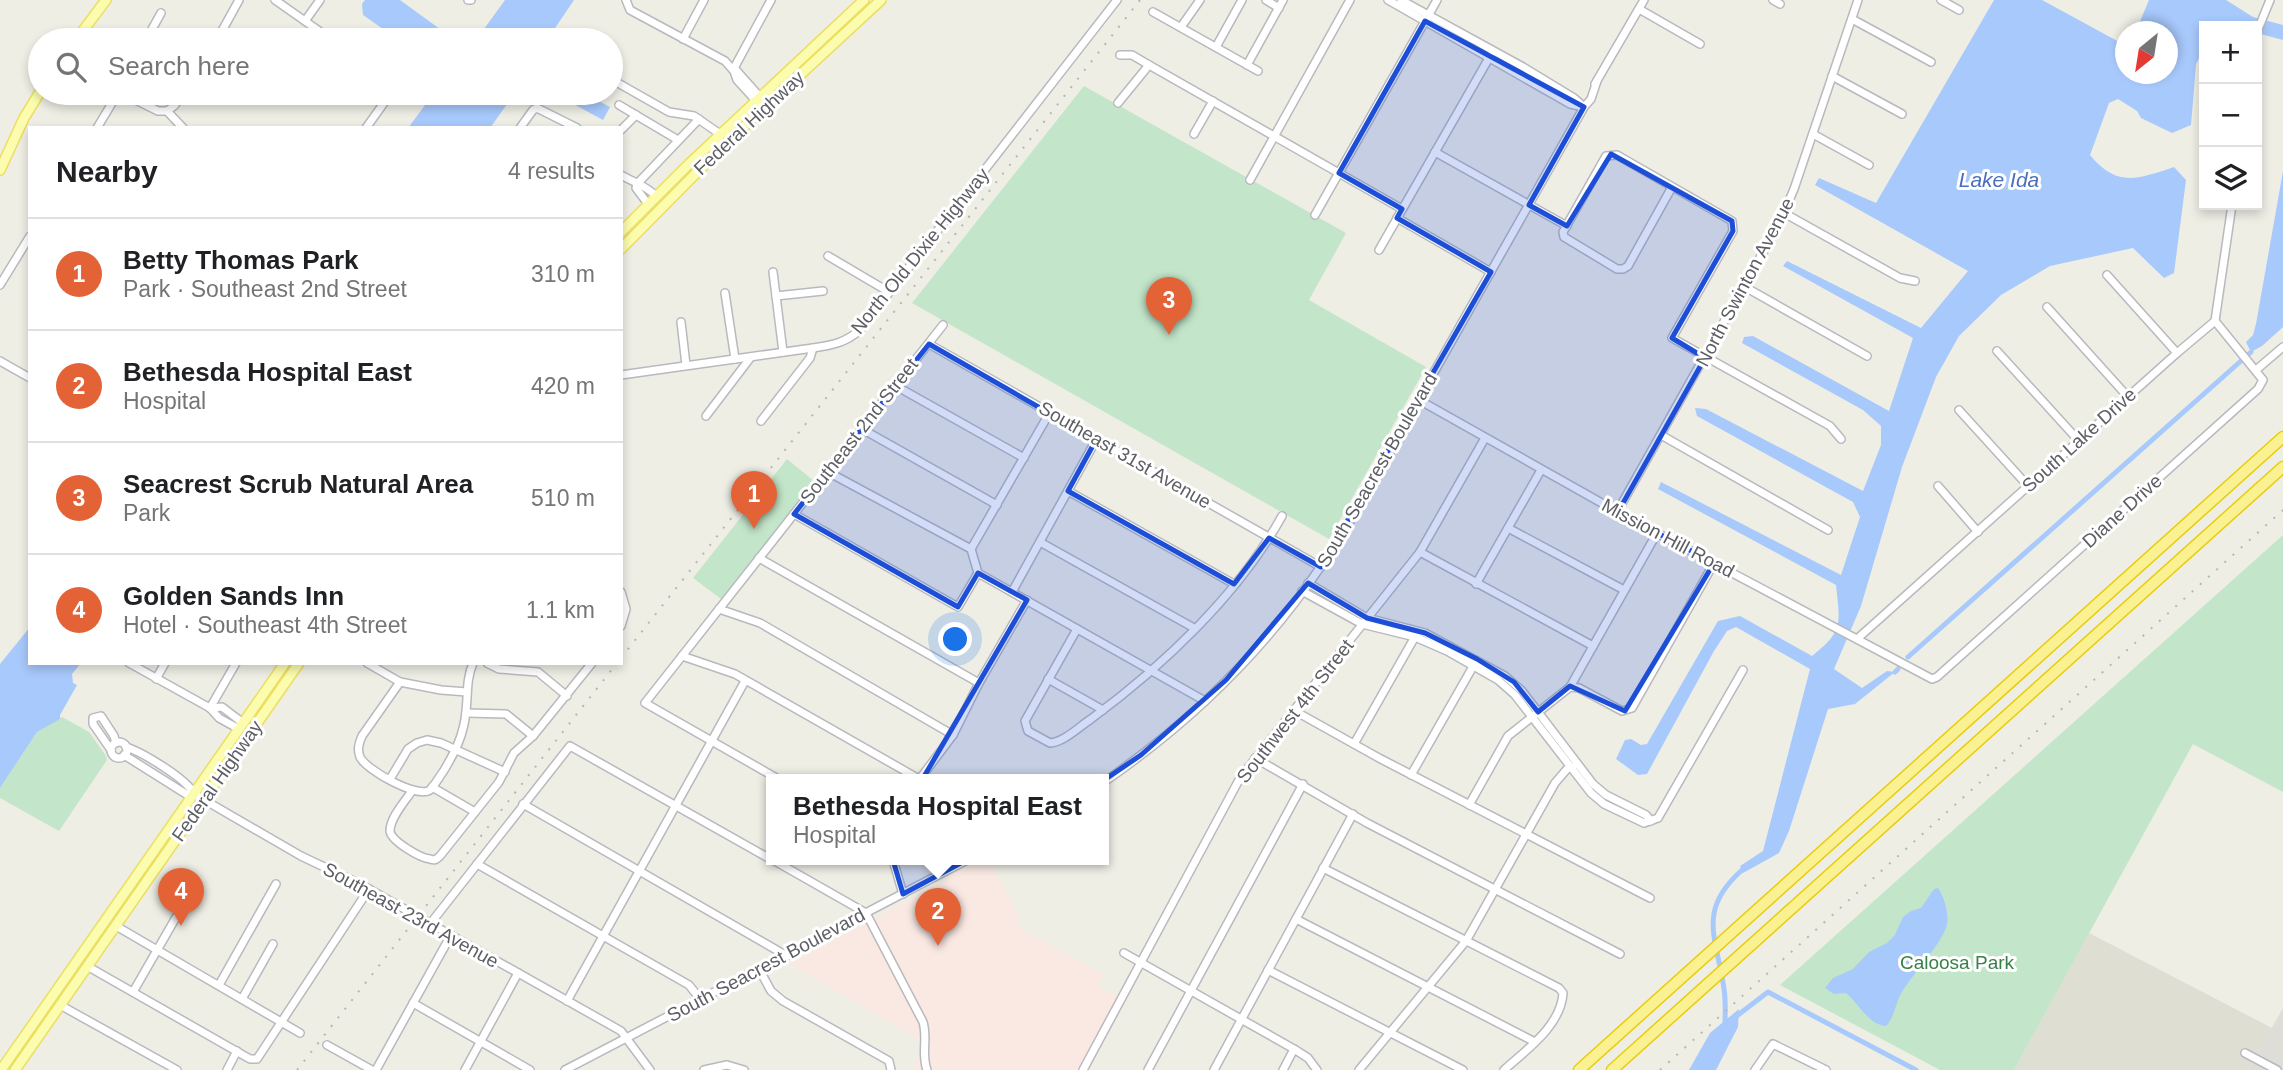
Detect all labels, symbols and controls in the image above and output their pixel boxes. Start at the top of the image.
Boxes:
north arrow [2115,21,2178,84]
map controls [2199,21,2262,210]
button: + [2199,21,2262,84]
search box [28,28,623,105]
icon: search [52,48,90,86]
text: Search here [108,51,250,81]
street label: Federal Highway [690,66,809,179]
button: − [2199,84,2262,147]
button: layers [2199,147,2262,210]
text: Nearby [56,155,158,188]
text: 4 results [508,158,595,184]
street label: North Old Dixie Highway [847,164,994,338]
water label: Lake Ida [1959,168,2039,191]
street label: North Swinton Avenue [1692,194,1798,370]
text: Betty Thomas Park [123,245,359,275]
text: 1 [73,261,85,287]
text: 310 m [531,261,595,287]
text: Park · Southeast 2nd Street [123,276,407,302]
pin: 3 [1146,277,1192,335]
street label: Southeast 2nd Street [796,354,923,508]
text: Bethesda Hospital East [123,357,412,387]
street label: South Seacrest Boulevard [1313,369,1441,571]
text: 2 [73,373,85,399]
text: 420 m [531,373,595,399]
street label: South Lake Drive [2018,383,2140,497]
text: Hospital [123,388,206,414]
street label: Southeast 31st Avenue [1035,397,1215,513]
text: Seacrest Scrub Natural Area [123,469,473,499]
street label: Diane Drive [2078,470,2166,552]
pin: 1 [731,471,777,529]
text: 3 [73,485,85,511]
text: 510 m [531,485,595,511]
street label: Mission Hill Road [1598,494,1738,582]
text: Park [123,500,170,526]
text: Golden Sands Inn [123,581,344,611]
text: 4 [73,597,85,623]
text: 1.1 km [526,597,595,623]
text: Hotel · Southeast 4th Street [123,612,407,638]
your location [938,622,972,656]
street label: Southwest 4th Street [1232,634,1358,787]
street label: Federal Highway [168,716,267,845]
popup [766,774,1109,865]
text: Bethesda Hospital East [793,791,1082,821]
text: Hospital [793,822,876,848]
street label: Southeast 23rd Avenue [320,858,502,972]
pin: 4 [158,868,204,926]
pin: 2 [915,888,961,946]
street label: South Seacrest Boulevard [664,904,868,1026]
park label: Caloosa Park [1900,952,2015,973]

